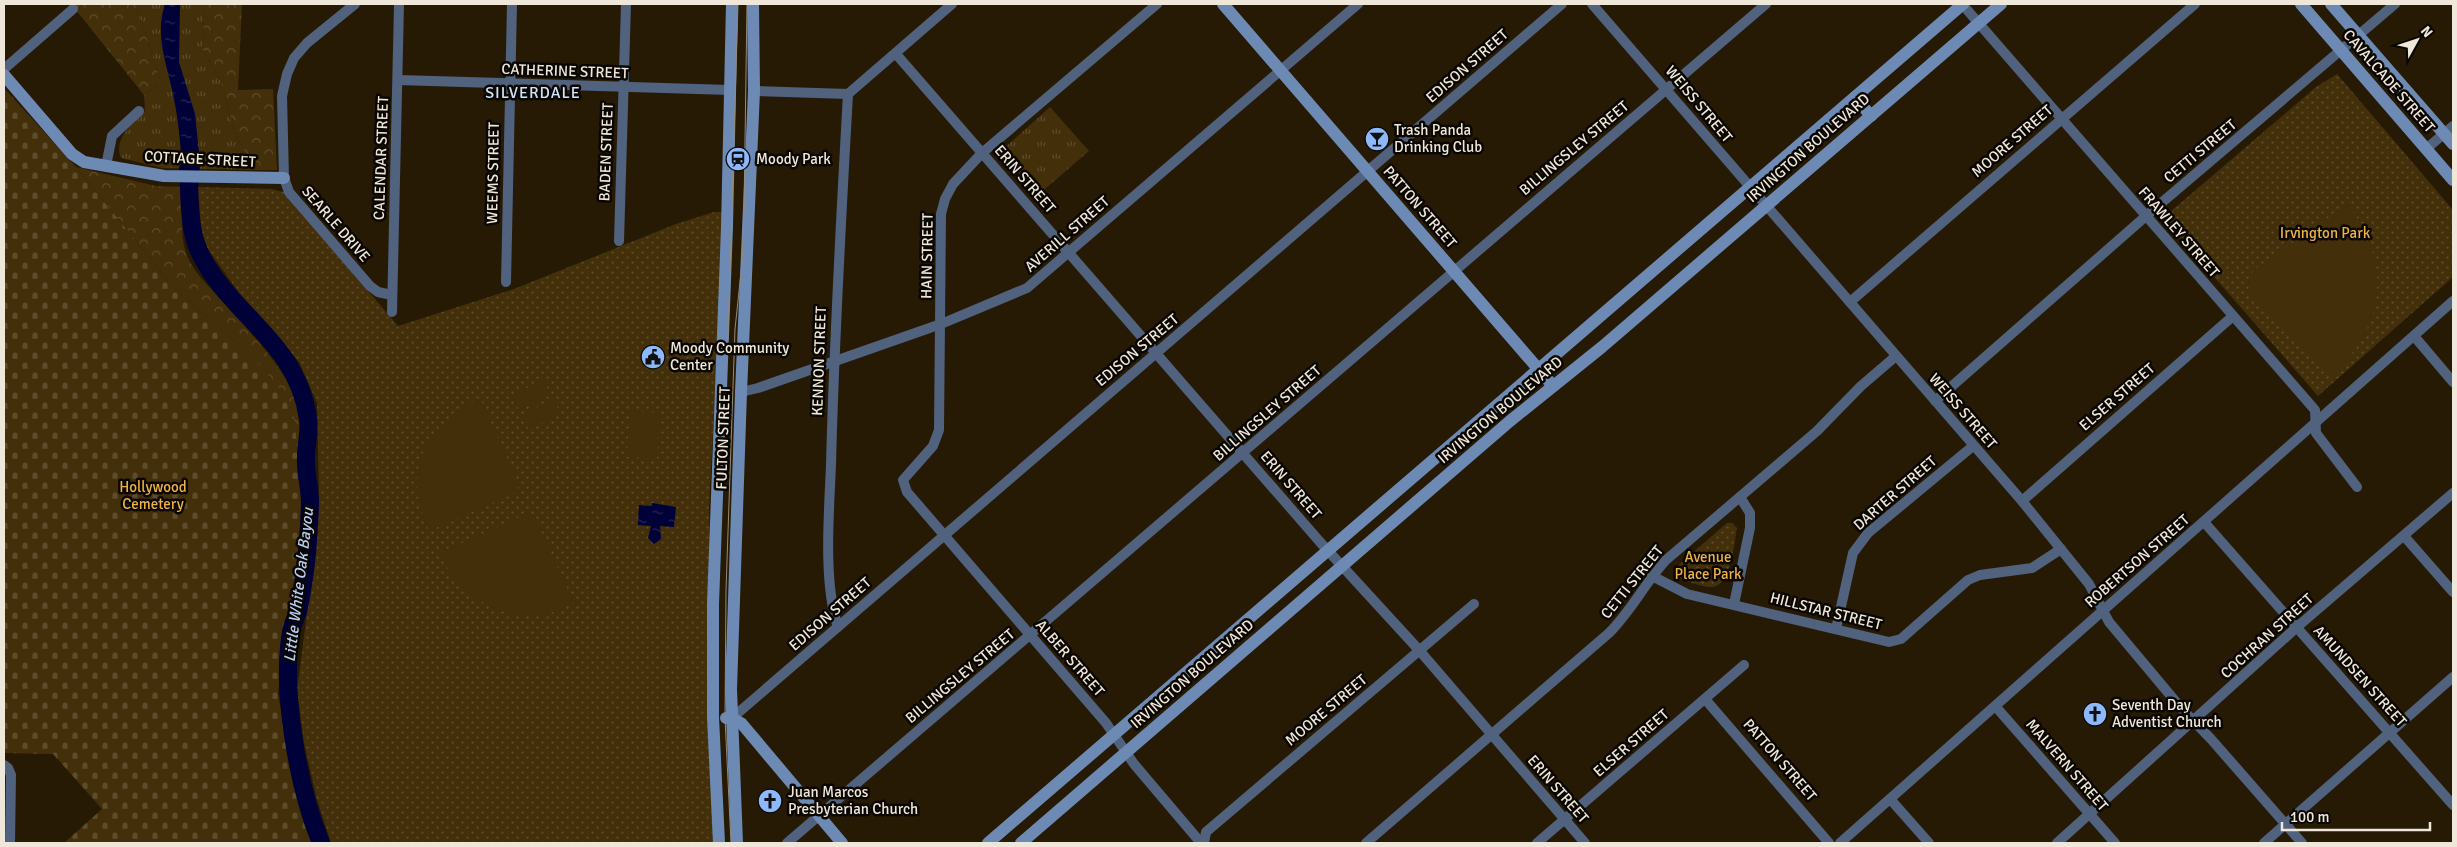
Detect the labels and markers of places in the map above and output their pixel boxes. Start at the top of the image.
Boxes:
place label: Trash Panda Drinking Club [1394,121,1482,156]
bar icon: Trash Panda Drinking Club [1364,126,1390,152]
station icon: Moody Park [725,146,751,172]
place label: Moody Park [756,150,831,168]
place label: Moody Community Center [670,339,789,374]
public building icon: Moody Community Center [640,344,666,370]
place label: Seventh Day Adventist Church [2112,696,2222,731]
church icon: Seventh Day Adventist Church [2082,701,2108,727]
place label: Juan Marcos Presbyterian Church [788,783,918,818]
church icon: Juan Marcos Presbyterian Church [757,788,783,814]

